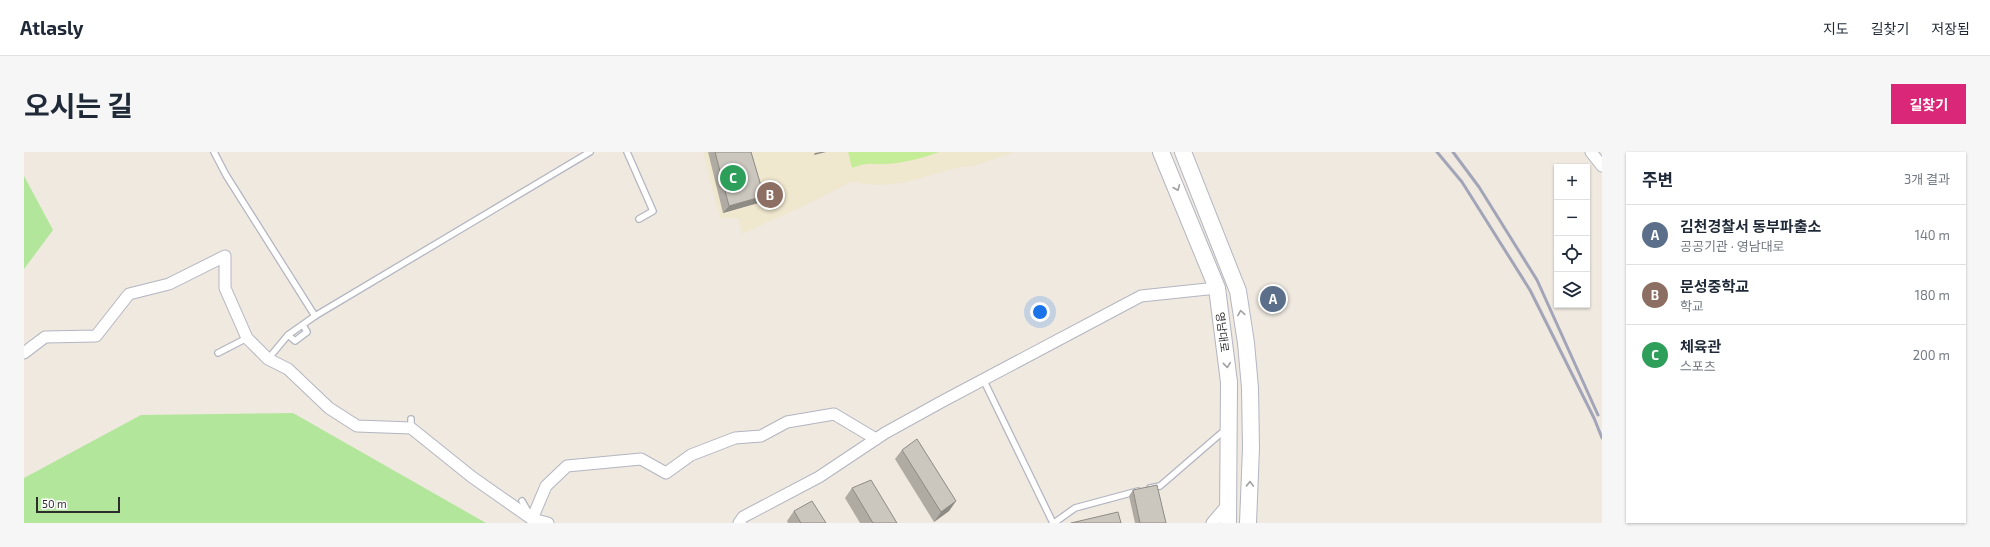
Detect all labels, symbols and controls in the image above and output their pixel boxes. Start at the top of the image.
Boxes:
text: Atlasly [20,16,84,39]
text: 지도 [1823,20,1849,37]
text: 길찾기 [1871,20,1909,37]
text: 저장됨 [1931,20,1970,37]
button: 길찾기 [1891,84,1966,124]
text: 오시는 길 [24,88,133,122]
pin: C [720,163,746,193]
map controls [1554,164,1590,308]
button: + [1554,164,1590,200]
text: 주변 [1642,169,1673,189]
text: 3개 결과 [1904,171,1950,187]
pin: B [757,180,783,210]
one-way arrow [1172,184,1180,191]
button: − [1554,200,1590,236]
text: 김천경찰서 동부파출소 [1680,217,1821,235]
text: A [1651,227,1659,243]
text: 140 m [1915,227,1950,243]
button: locate [1554,236,1590,272]
text: 공공기관 · 영남대로 [1680,238,1785,254]
button: layers [1554,272,1590,308]
text: 문성중학교 [1680,277,1749,295]
pin: A [1260,284,1286,314]
text: B [1651,287,1659,303]
text: 180 m [1915,287,1950,303]
text: 학교 [1680,298,1704,314]
your location [1030,302,1050,322]
one-way arrow [1237,310,1246,316]
street label: 영남대로 [1214,311,1232,353]
text: 체육관 [1680,337,1721,355]
text: C [1651,347,1659,363]
text: 200 m [1913,347,1950,363]
text: 스포츠 [1680,358,1716,374]
one-way arrow [1223,362,1232,368]
one-way arrow [1245,481,1254,487]
scale bar [36,495,120,514]
text: 50 m [42,497,67,510]

